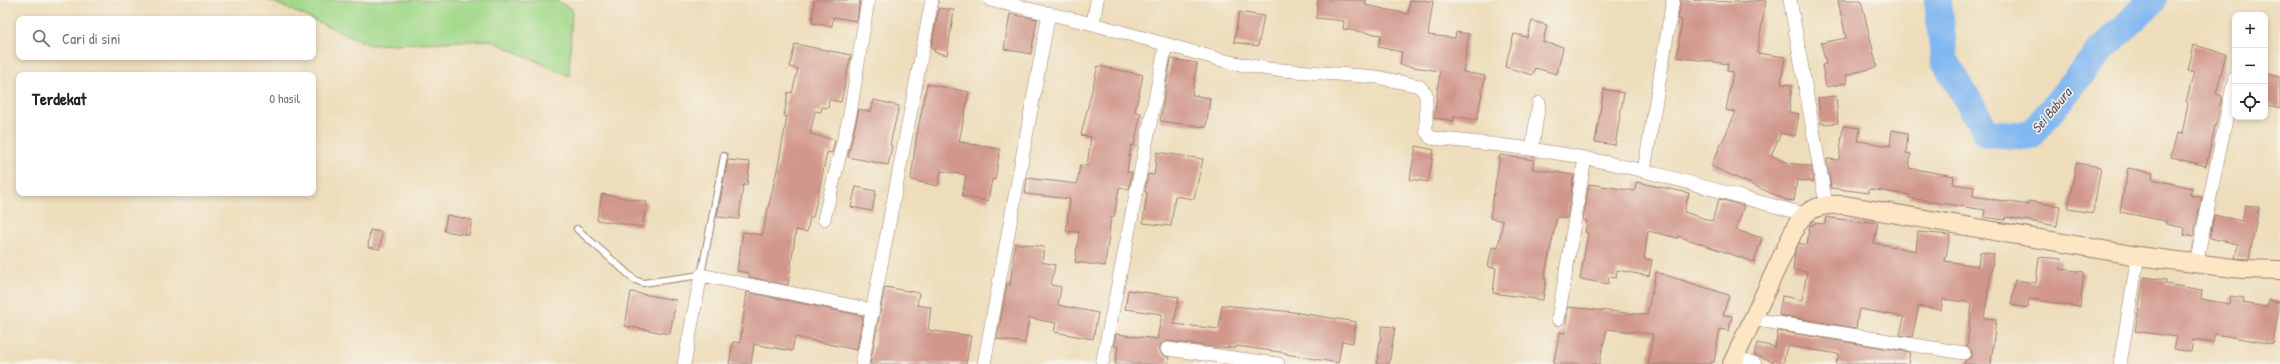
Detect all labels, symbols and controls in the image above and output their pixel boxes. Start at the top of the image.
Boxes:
map controls [2232,12,2268,120]
button: + [2232,12,2268,48]
search box [16,16,316,60]
icon: search [30,27,52,49]
text: Cari di sini [62,28,121,49]
button: − [2232,48,2268,84]
water label: Sei Babura [2027,82,2076,136]
button: locate [2232,84,2268,120]
text: Terdekat [32,87,86,110]
text: 0 hasil [269,89,300,107]

